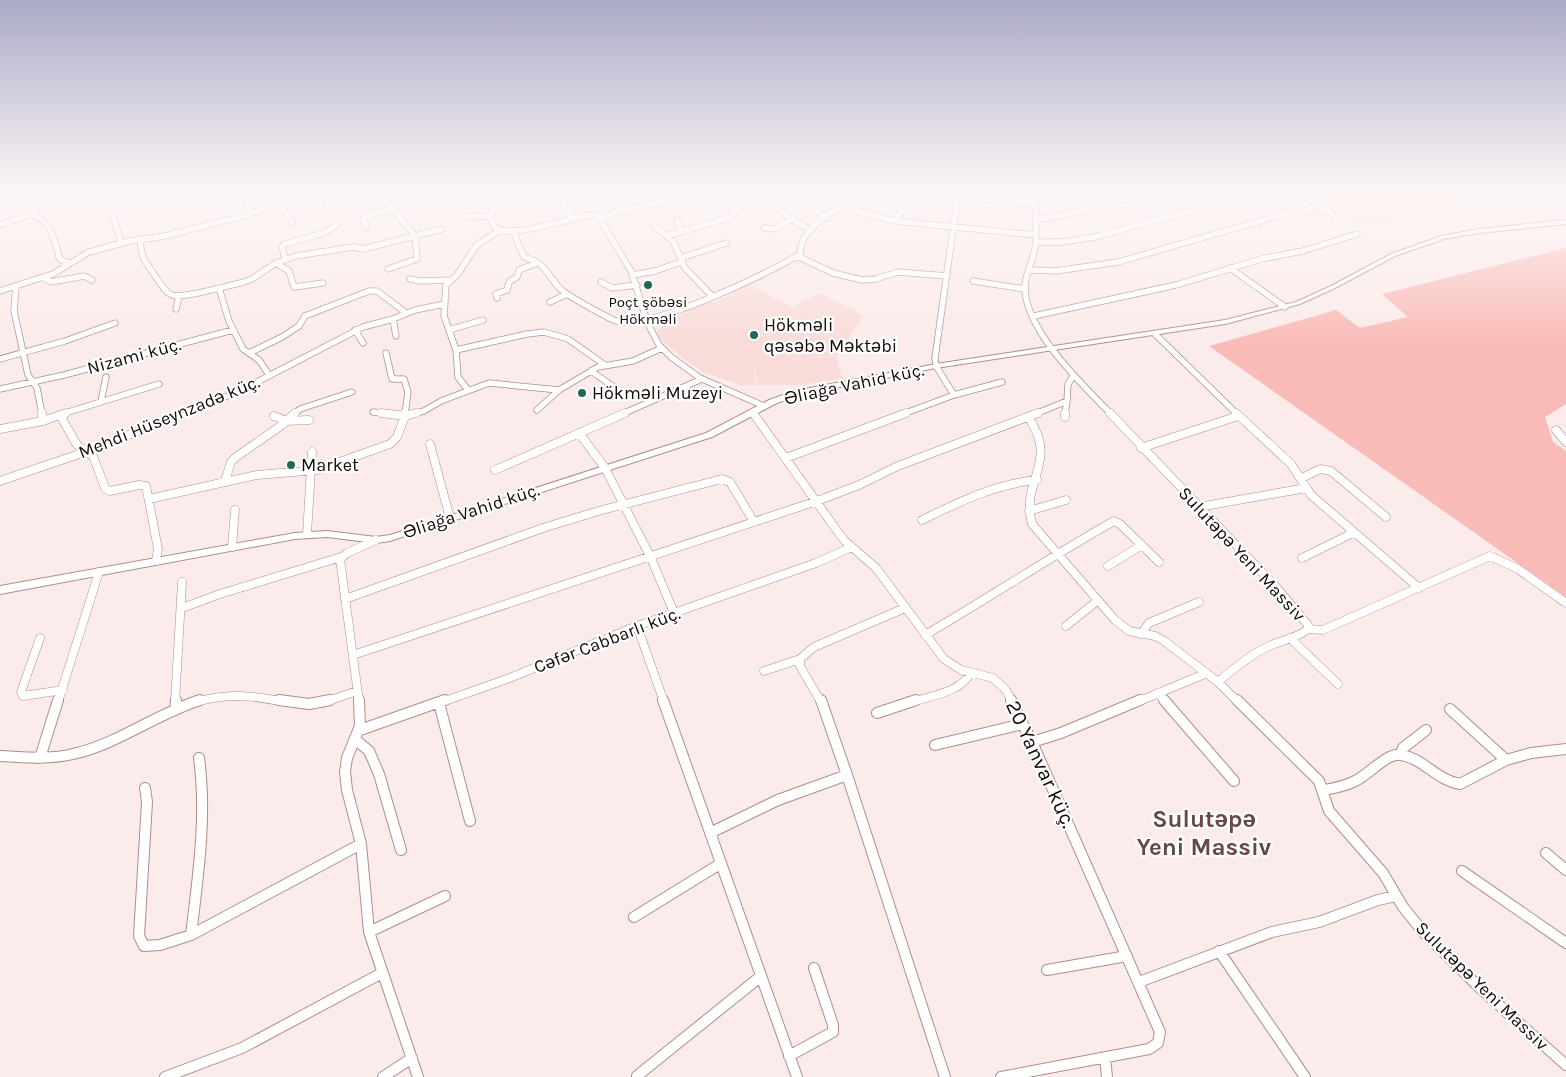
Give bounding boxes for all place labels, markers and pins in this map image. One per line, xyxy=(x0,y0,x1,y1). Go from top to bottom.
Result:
marker: Poçt şöbəsi Hökməli xyxy=(642,279,654,291)
place label: Poçt şöbəsi Hökməli xyxy=(608,293,688,328)
place label: Hökməli qəsəbə Məktəbi xyxy=(764,314,897,357)
marker: Hökməli qəsəbə Məktəbi xyxy=(748,329,760,341)
place label: Hökməli Muzeyi xyxy=(592,382,723,404)
marker: Hökməli Muzeyi xyxy=(576,387,588,399)
place label: Market xyxy=(301,454,359,476)
marker: Market xyxy=(285,459,297,471)

